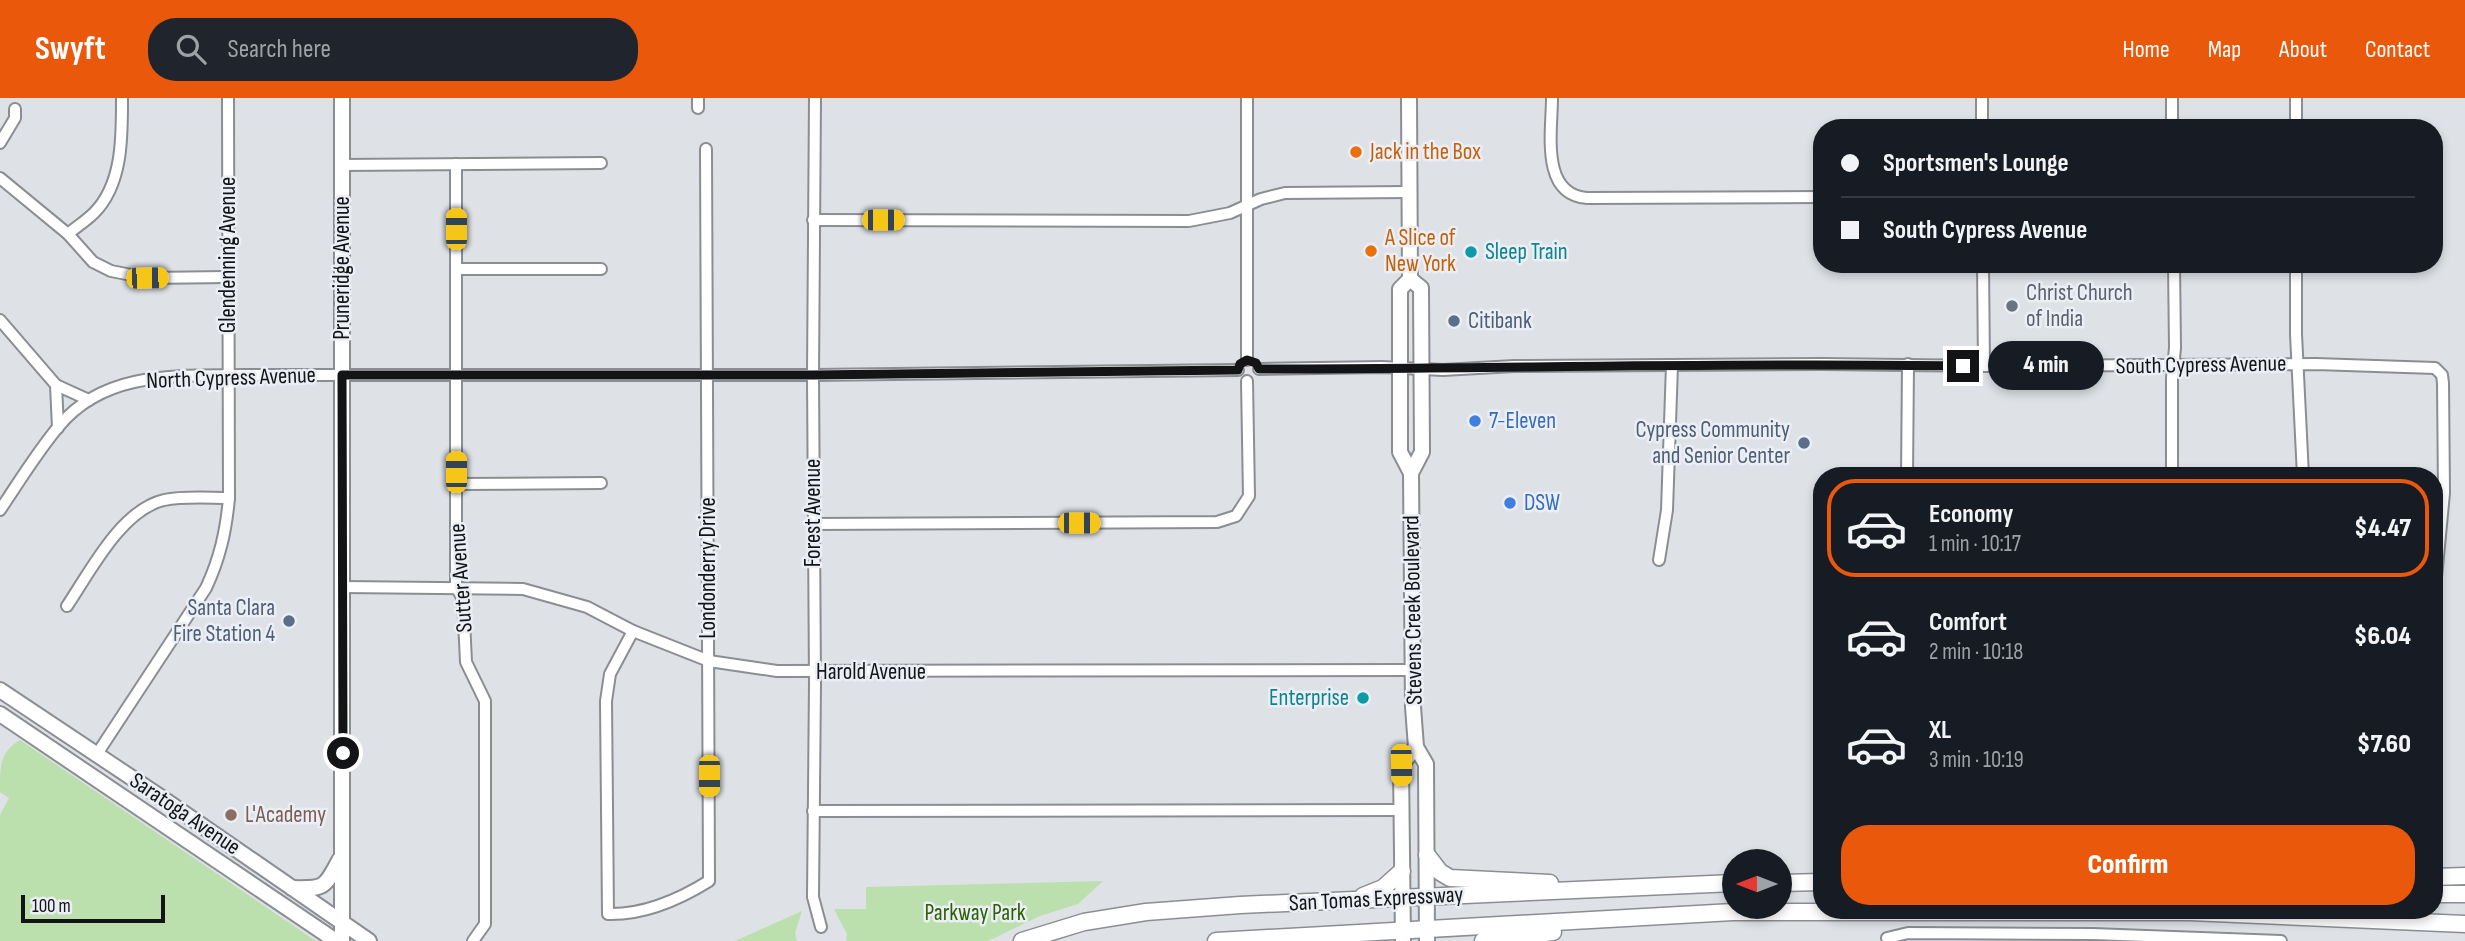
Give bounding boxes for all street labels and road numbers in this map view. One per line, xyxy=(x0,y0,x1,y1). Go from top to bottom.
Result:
street label: Glendenning Avenue xyxy=(214,177,242,333)
street label: Pruneridge Avenue xyxy=(328,196,356,340)
street label: South Cypress Avenue xyxy=(2115,350,2287,380)
street label: North Cypress Avenue xyxy=(146,361,316,395)
street label: Forest Avenue xyxy=(799,459,827,567)
street label: Londonderry Drive xyxy=(694,497,722,639)
street label: Stevens Creek Boulevard xyxy=(1397,515,1429,705)
street label: Sutter Avenue xyxy=(443,523,479,633)
street label: Harold Avenue xyxy=(816,658,926,686)
street label: Saratoga Avenue xyxy=(124,767,246,861)
street label: San Tomas Expressway xyxy=(1288,880,1464,918)

